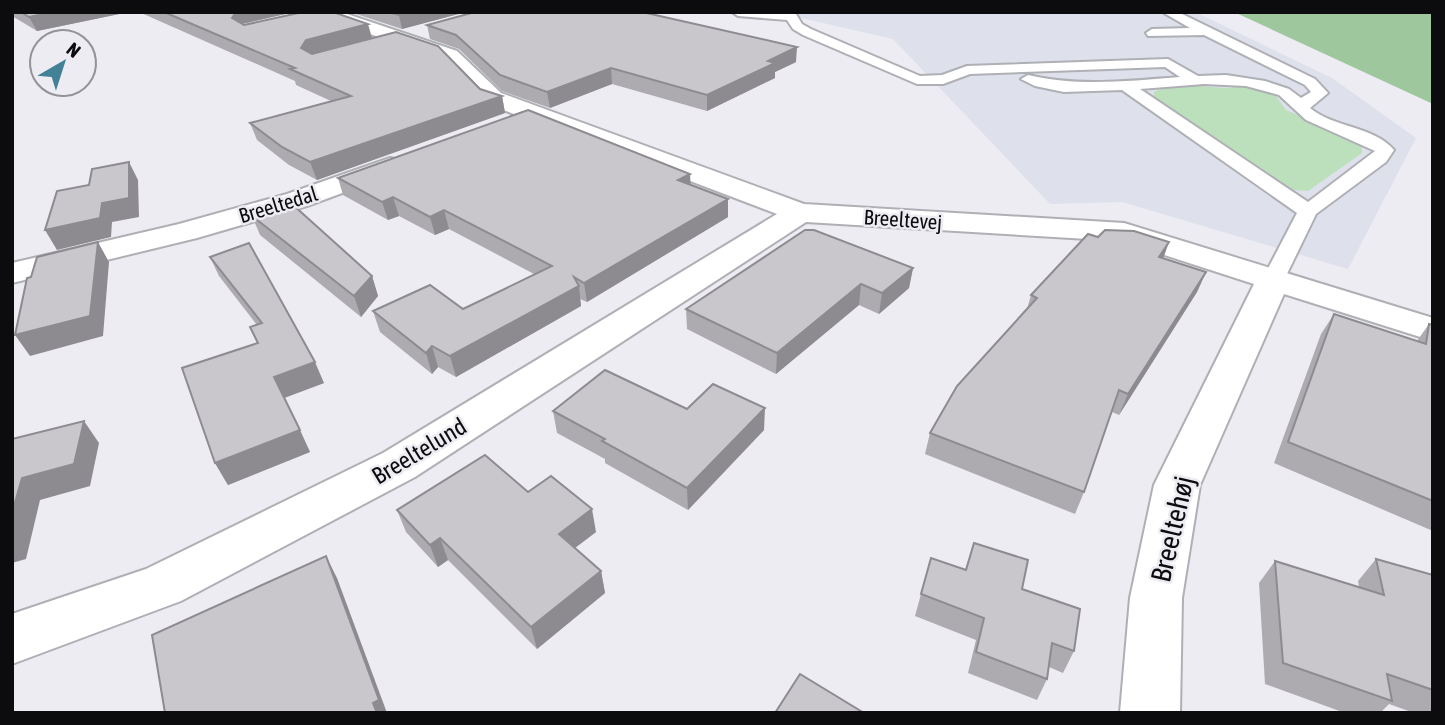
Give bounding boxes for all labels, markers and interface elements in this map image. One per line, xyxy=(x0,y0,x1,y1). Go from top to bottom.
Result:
north arrow xyxy=(28,28,98,98)
text: N xyxy=(62,38,85,62)
street label: Breeltedal xyxy=(236,181,321,227)
street label: Breeltevej xyxy=(863,204,943,234)
street label: Breeltelund xyxy=(367,412,471,490)
street label: Breeltehøj xyxy=(1144,473,1200,585)

